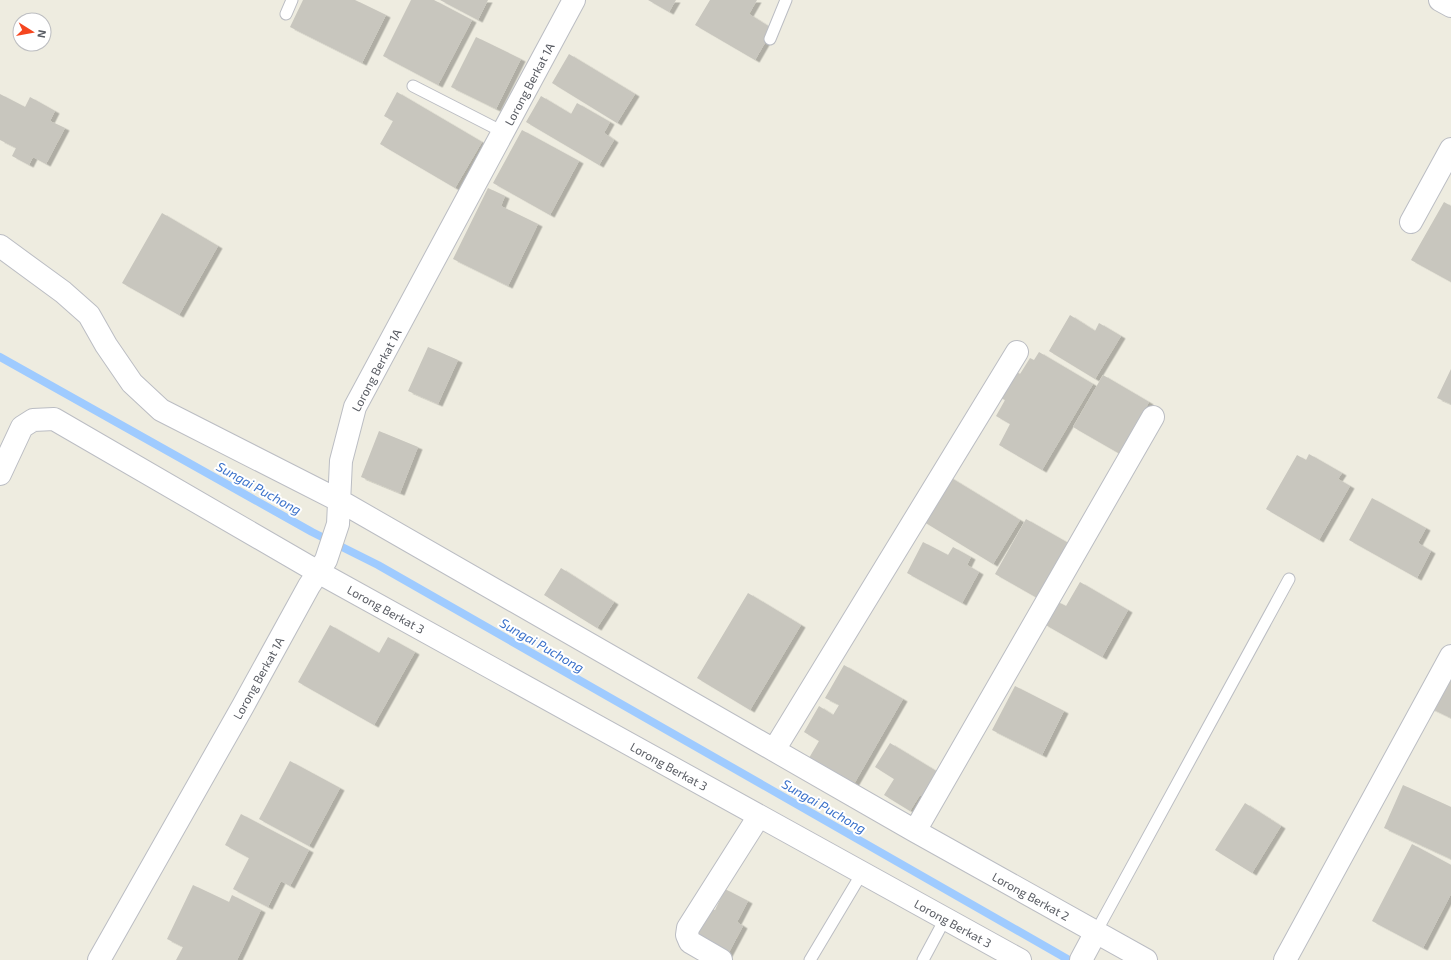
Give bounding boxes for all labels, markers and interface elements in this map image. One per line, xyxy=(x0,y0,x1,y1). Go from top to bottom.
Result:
north arrow xyxy=(12,12,52,52)
text: N xyxy=(35,29,49,39)
street label: Lorong Berkat 1A xyxy=(501,40,557,128)
street label: Lorong Berkat 1A xyxy=(348,326,404,414)
water label: Sungai Puchong xyxy=(214,458,304,518)
street label: Lorong Berkat 3 xyxy=(345,582,427,636)
water label: Sungai Puchong xyxy=(497,614,587,676)
street label: Lorong Berkat 1A xyxy=(230,634,287,721)
street label: Lorong Berkat 3 xyxy=(628,739,710,793)
water label: Sungai Puchong xyxy=(779,775,869,837)
street label: Lorong Berkat 2 xyxy=(990,869,1072,923)
street label: Lorong Berkat 3 xyxy=(912,896,994,950)

